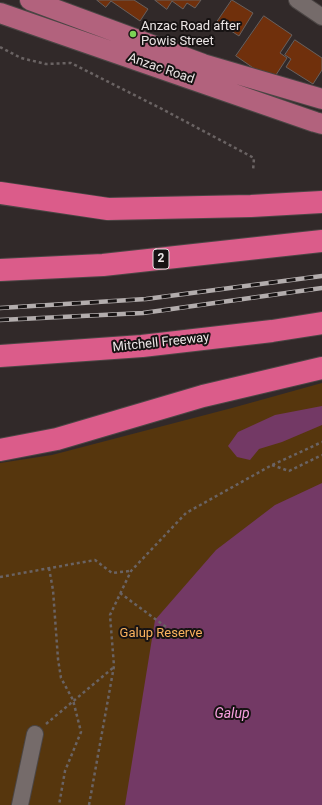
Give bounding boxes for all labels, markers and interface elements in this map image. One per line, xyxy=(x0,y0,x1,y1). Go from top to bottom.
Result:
place label: Anzac Road after Powis Street xyxy=(141,19,240,50)
marker: Anzac Road after Powis Street xyxy=(128,29,138,39)
street label: Anzac Road xyxy=(126,50,196,88)
road number: 2 xyxy=(153,249,169,269)
street label: Mitchell Freeway xyxy=(112,330,210,356)
park label: Galup Reserve xyxy=(120,626,202,642)
water label: Galup xyxy=(214,706,250,722)

